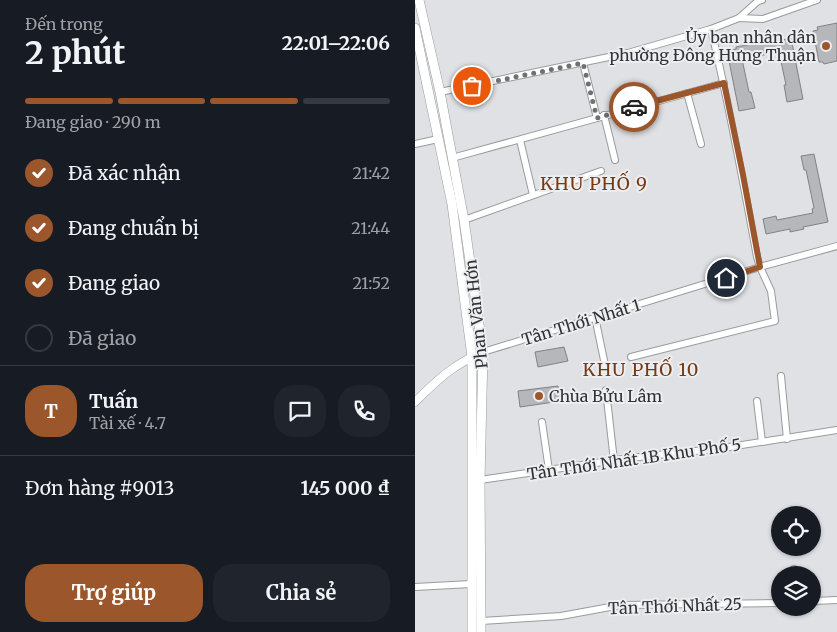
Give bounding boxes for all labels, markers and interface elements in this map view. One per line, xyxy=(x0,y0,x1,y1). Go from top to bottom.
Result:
text: Đến trong xyxy=(25,14,103,34)
place label: Ủy ban nhân dân phường Đông Hưng Thuận xyxy=(609,27,816,65)
text: 22:01–22:06 xyxy=(282,31,390,55)
text: 2 phút xyxy=(25,33,125,73)
marker: Ủy ban nhân dân phường Đông Hưng Thuận xyxy=(820,40,832,52)
pin xyxy=(451,65,493,107)
icon: bag xyxy=(458,72,486,100)
courier xyxy=(609,82,659,132)
icon: car xyxy=(620,93,648,121)
text: Đang giao · 290 m xyxy=(25,112,161,132)
icon: check xyxy=(25,159,53,187)
text: Đã xác nhận xyxy=(68,161,181,185)
text: 21:42 xyxy=(352,163,390,183)
district label: KHU PHỐ 9 xyxy=(540,170,648,195)
icon: check xyxy=(25,214,53,242)
text: Đang chuẩn bị xyxy=(68,216,199,240)
text: 21:44 xyxy=(351,218,390,238)
pin xyxy=(705,257,747,299)
street label: Phan Văn Hớn xyxy=(460,258,492,370)
icon: home xyxy=(712,264,740,292)
icon: check xyxy=(25,269,53,297)
text: Đang giao xyxy=(68,271,160,295)
text: 21:52 xyxy=(352,273,390,293)
street label: Tân Thới Nhất 1 xyxy=(519,294,643,350)
text: Đã giao xyxy=(68,326,136,350)
district label: KHU PHỐ 10 xyxy=(583,356,699,381)
button: chat xyxy=(274,385,326,437)
button: phone xyxy=(338,385,390,437)
place label: Chùa Bửu Lâm xyxy=(549,386,662,406)
text: Tuấn xyxy=(89,389,138,413)
marker: Chùa Bửu Lâm xyxy=(533,390,545,402)
text: T xyxy=(44,399,58,423)
text: Tài xế · 4.7 xyxy=(89,413,166,433)
street label: Tân Thới Nhất 1B Khu Phố 5 xyxy=(526,434,742,484)
text: Đơn hàng #9013 xyxy=(25,476,174,500)
text: 145 000 ₫ xyxy=(301,476,390,500)
map controls xyxy=(771,506,821,616)
button: locate xyxy=(771,506,821,556)
button: Trợ giúp xyxy=(25,564,203,622)
button: Chia sẻ xyxy=(213,564,390,622)
button: layers xyxy=(771,566,821,616)
street label: Tân Thới Nhất 25 xyxy=(608,594,742,618)

